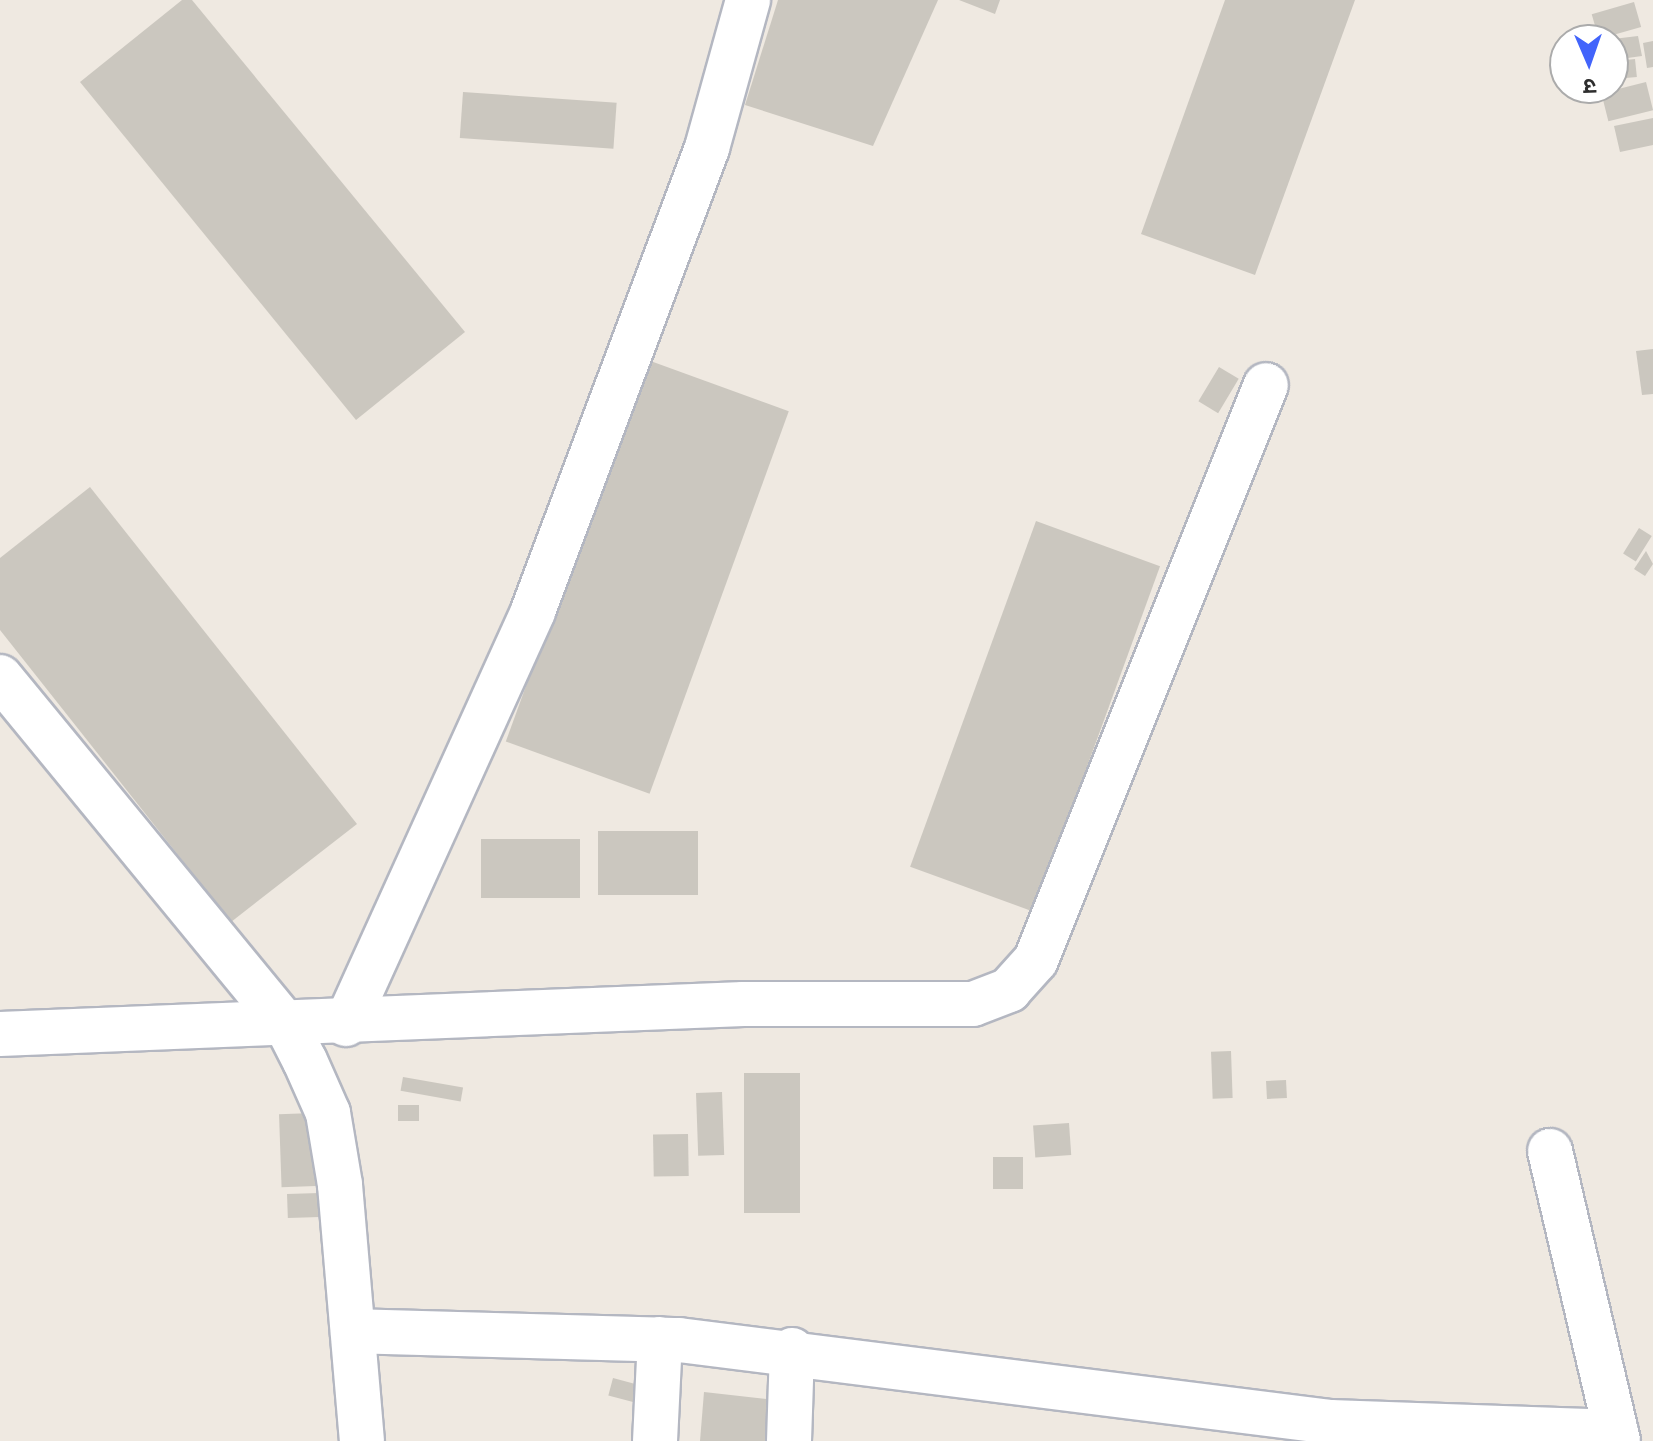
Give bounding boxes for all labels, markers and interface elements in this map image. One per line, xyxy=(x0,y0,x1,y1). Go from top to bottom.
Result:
north arrow xyxy=(1549,24,1629,104)
text: उ xyxy=(1583,74,1597,99)

